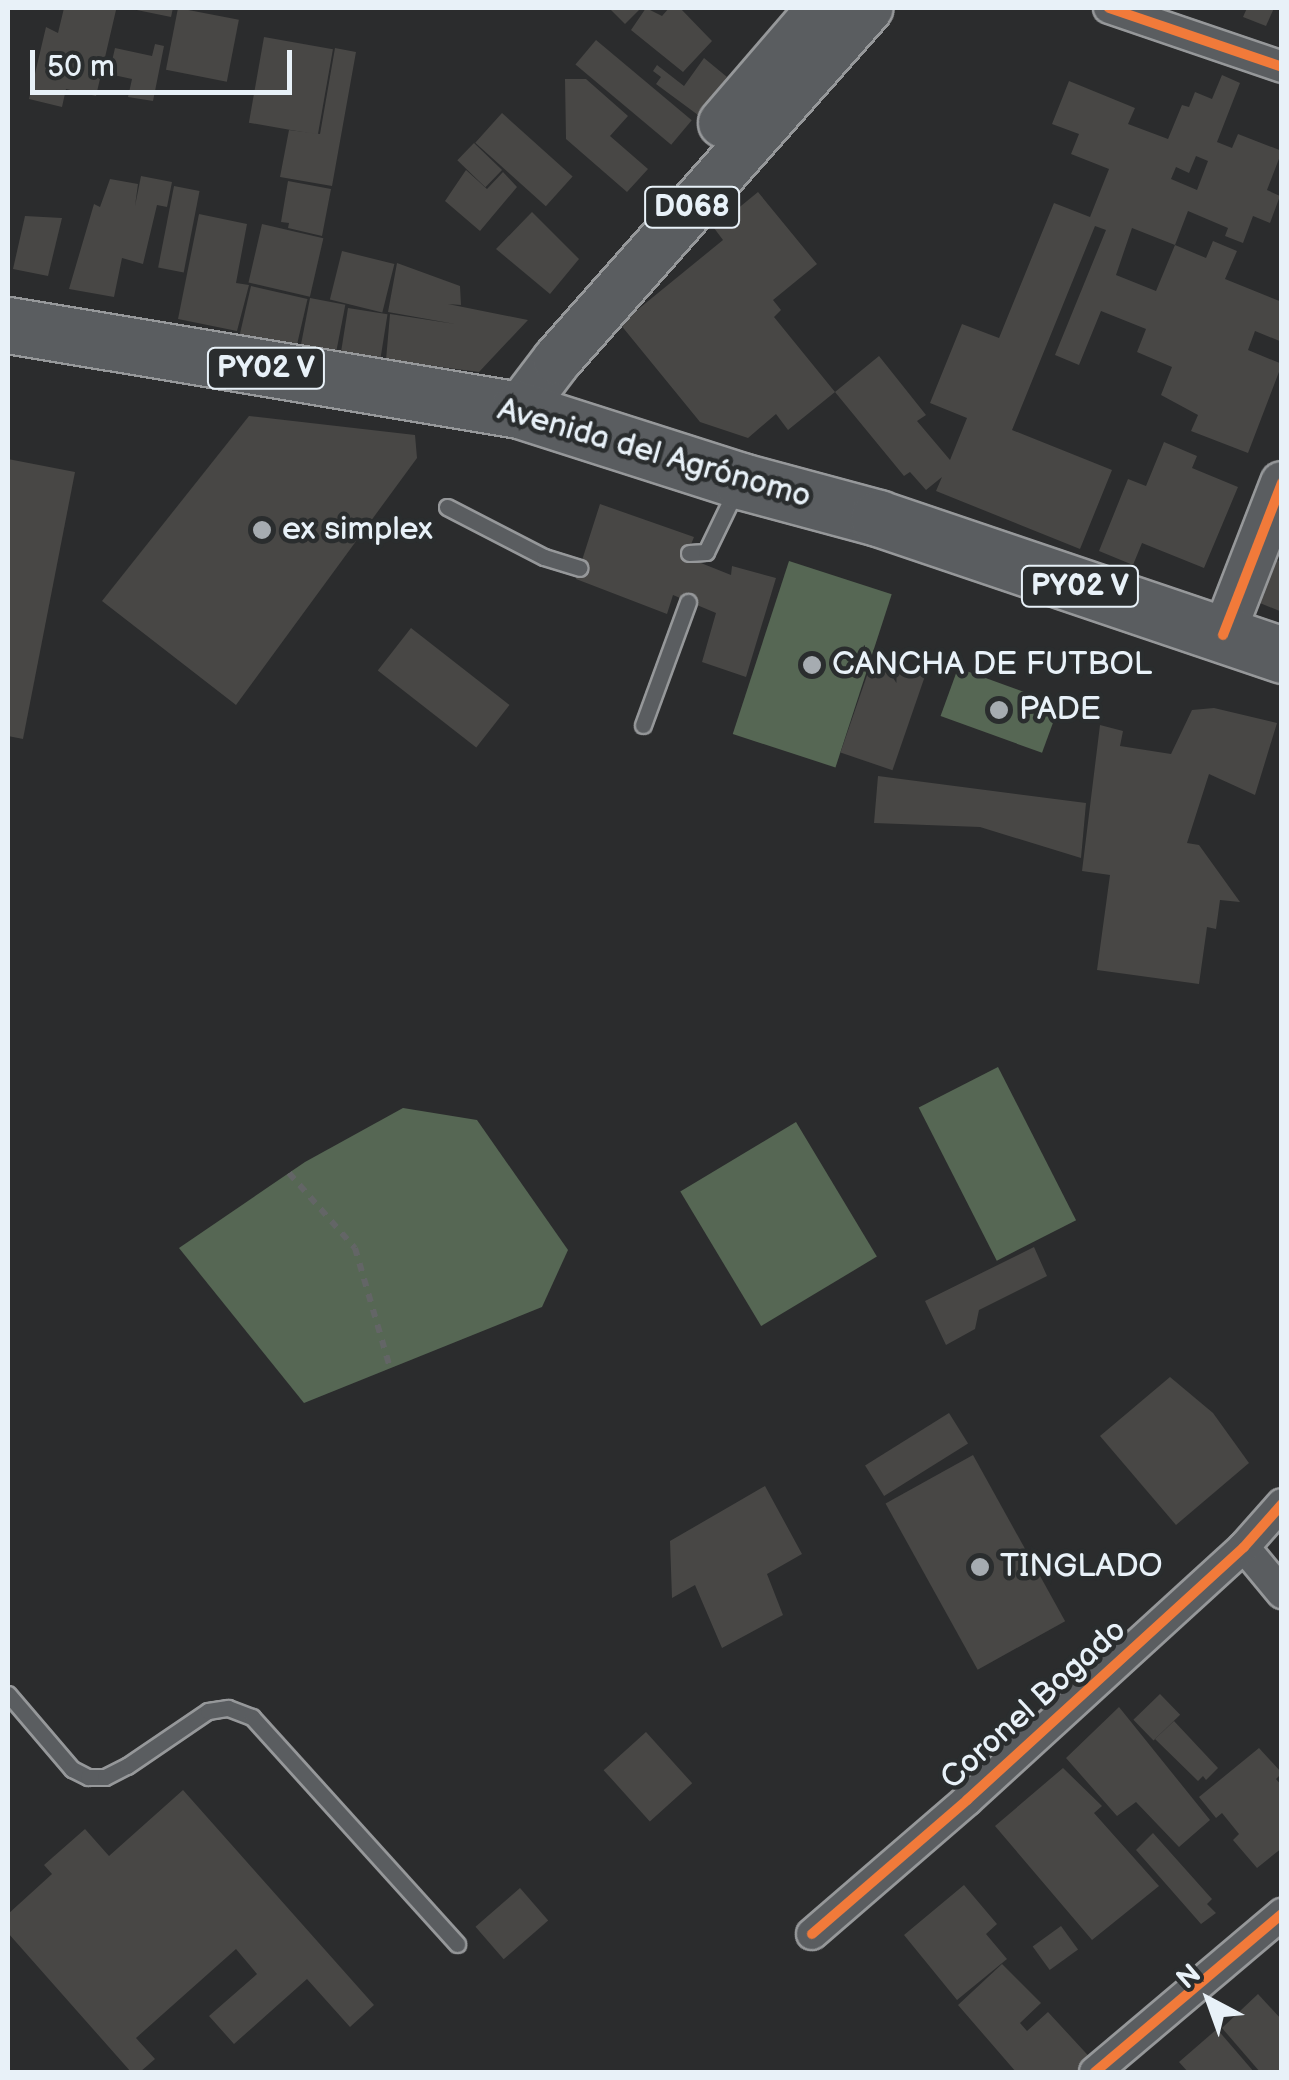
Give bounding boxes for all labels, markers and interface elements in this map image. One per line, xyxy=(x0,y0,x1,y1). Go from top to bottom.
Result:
scale bar xyxy=(35,30,298,92)
text: 50 m xyxy=(47,49,115,85)
road number: D068 xyxy=(642,182,742,232)
road number: PY02 V xyxy=(206,343,326,393)
street label: Avenida del Agrónomo xyxy=(493,391,815,517)
place label: ex simplex xyxy=(282,511,433,549)
marker: ex simplex xyxy=(251,519,273,541)
road number: PY02 V xyxy=(1020,561,1140,611)
place label: CANCHA DE FUTBOL xyxy=(832,646,1152,684)
marker: CANCHA DE FUTBOL xyxy=(801,654,823,676)
place label: PADE xyxy=(1019,691,1101,729)
marker: PADE xyxy=(988,699,1010,721)
place label: TINGLADO xyxy=(1000,1548,1163,1586)
marker: TINGLADO xyxy=(969,1556,991,1578)
street label: Coronel Bogado xyxy=(933,1612,1135,1798)
north arrow xyxy=(1159,1950,1259,2050)
text: N xyxy=(1170,1958,1208,1996)

